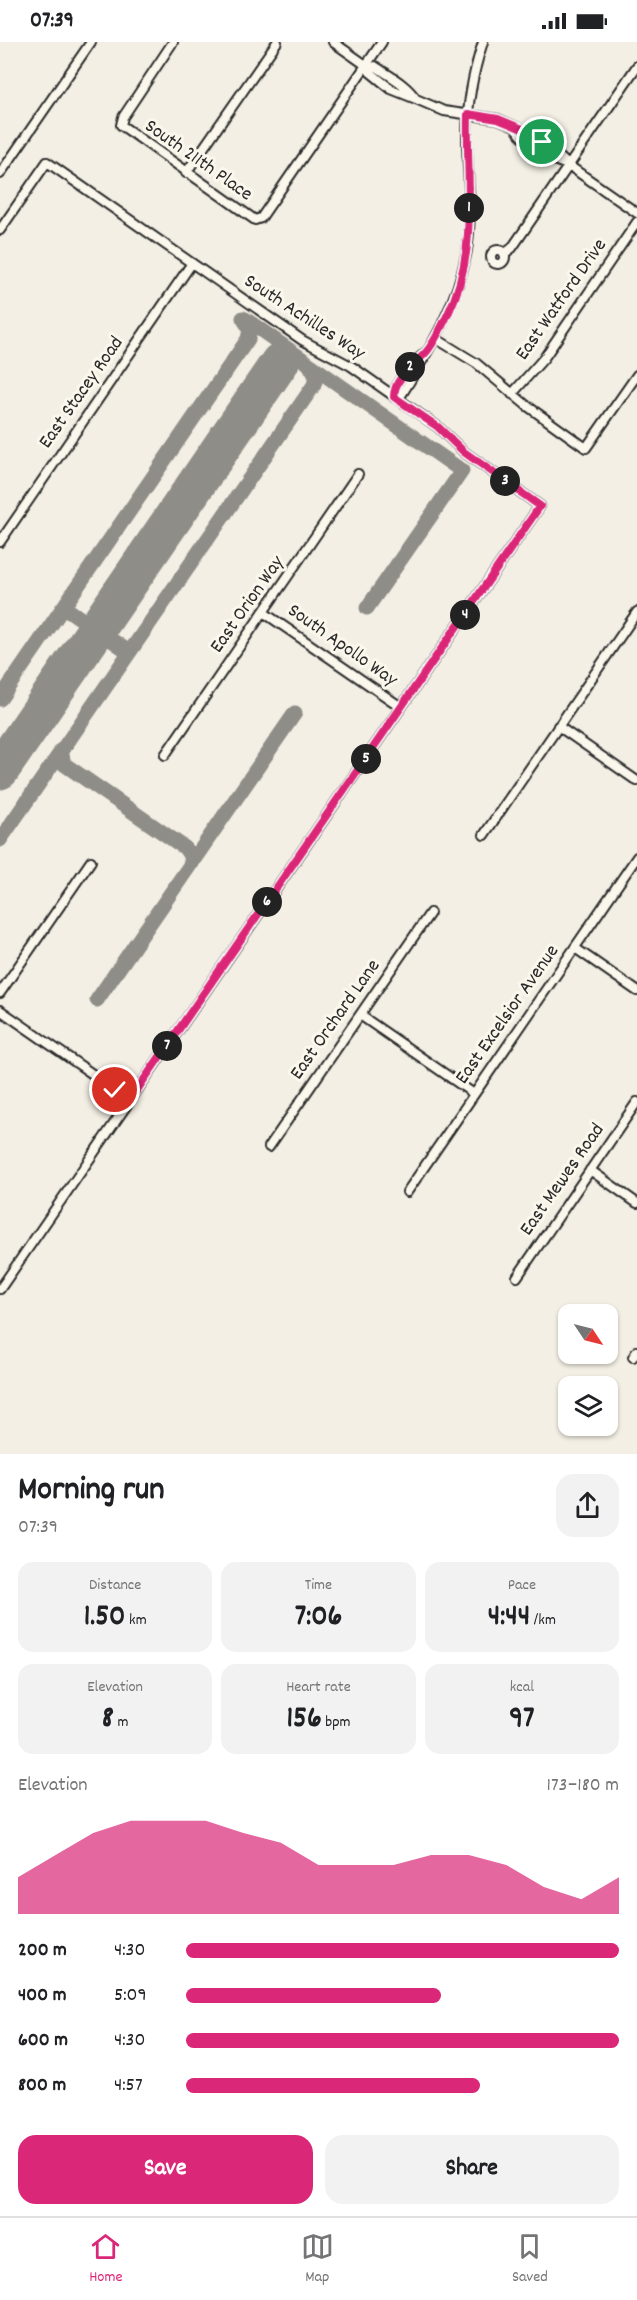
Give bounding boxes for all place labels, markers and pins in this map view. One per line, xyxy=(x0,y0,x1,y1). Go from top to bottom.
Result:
pin xyxy=(516,116,567,167)
pin: 1 xyxy=(454,193,484,223)
pin: 2 xyxy=(395,352,425,382)
pin: 3 xyxy=(490,466,520,496)
pin: 4 xyxy=(450,600,480,630)
pin: 5 xyxy=(351,744,381,774)
pin: 6 xyxy=(252,887,282,917)
pin: 7 xyxy=(152,1031,182,1061)
pin xyxy=(89,1064,140,1115)

